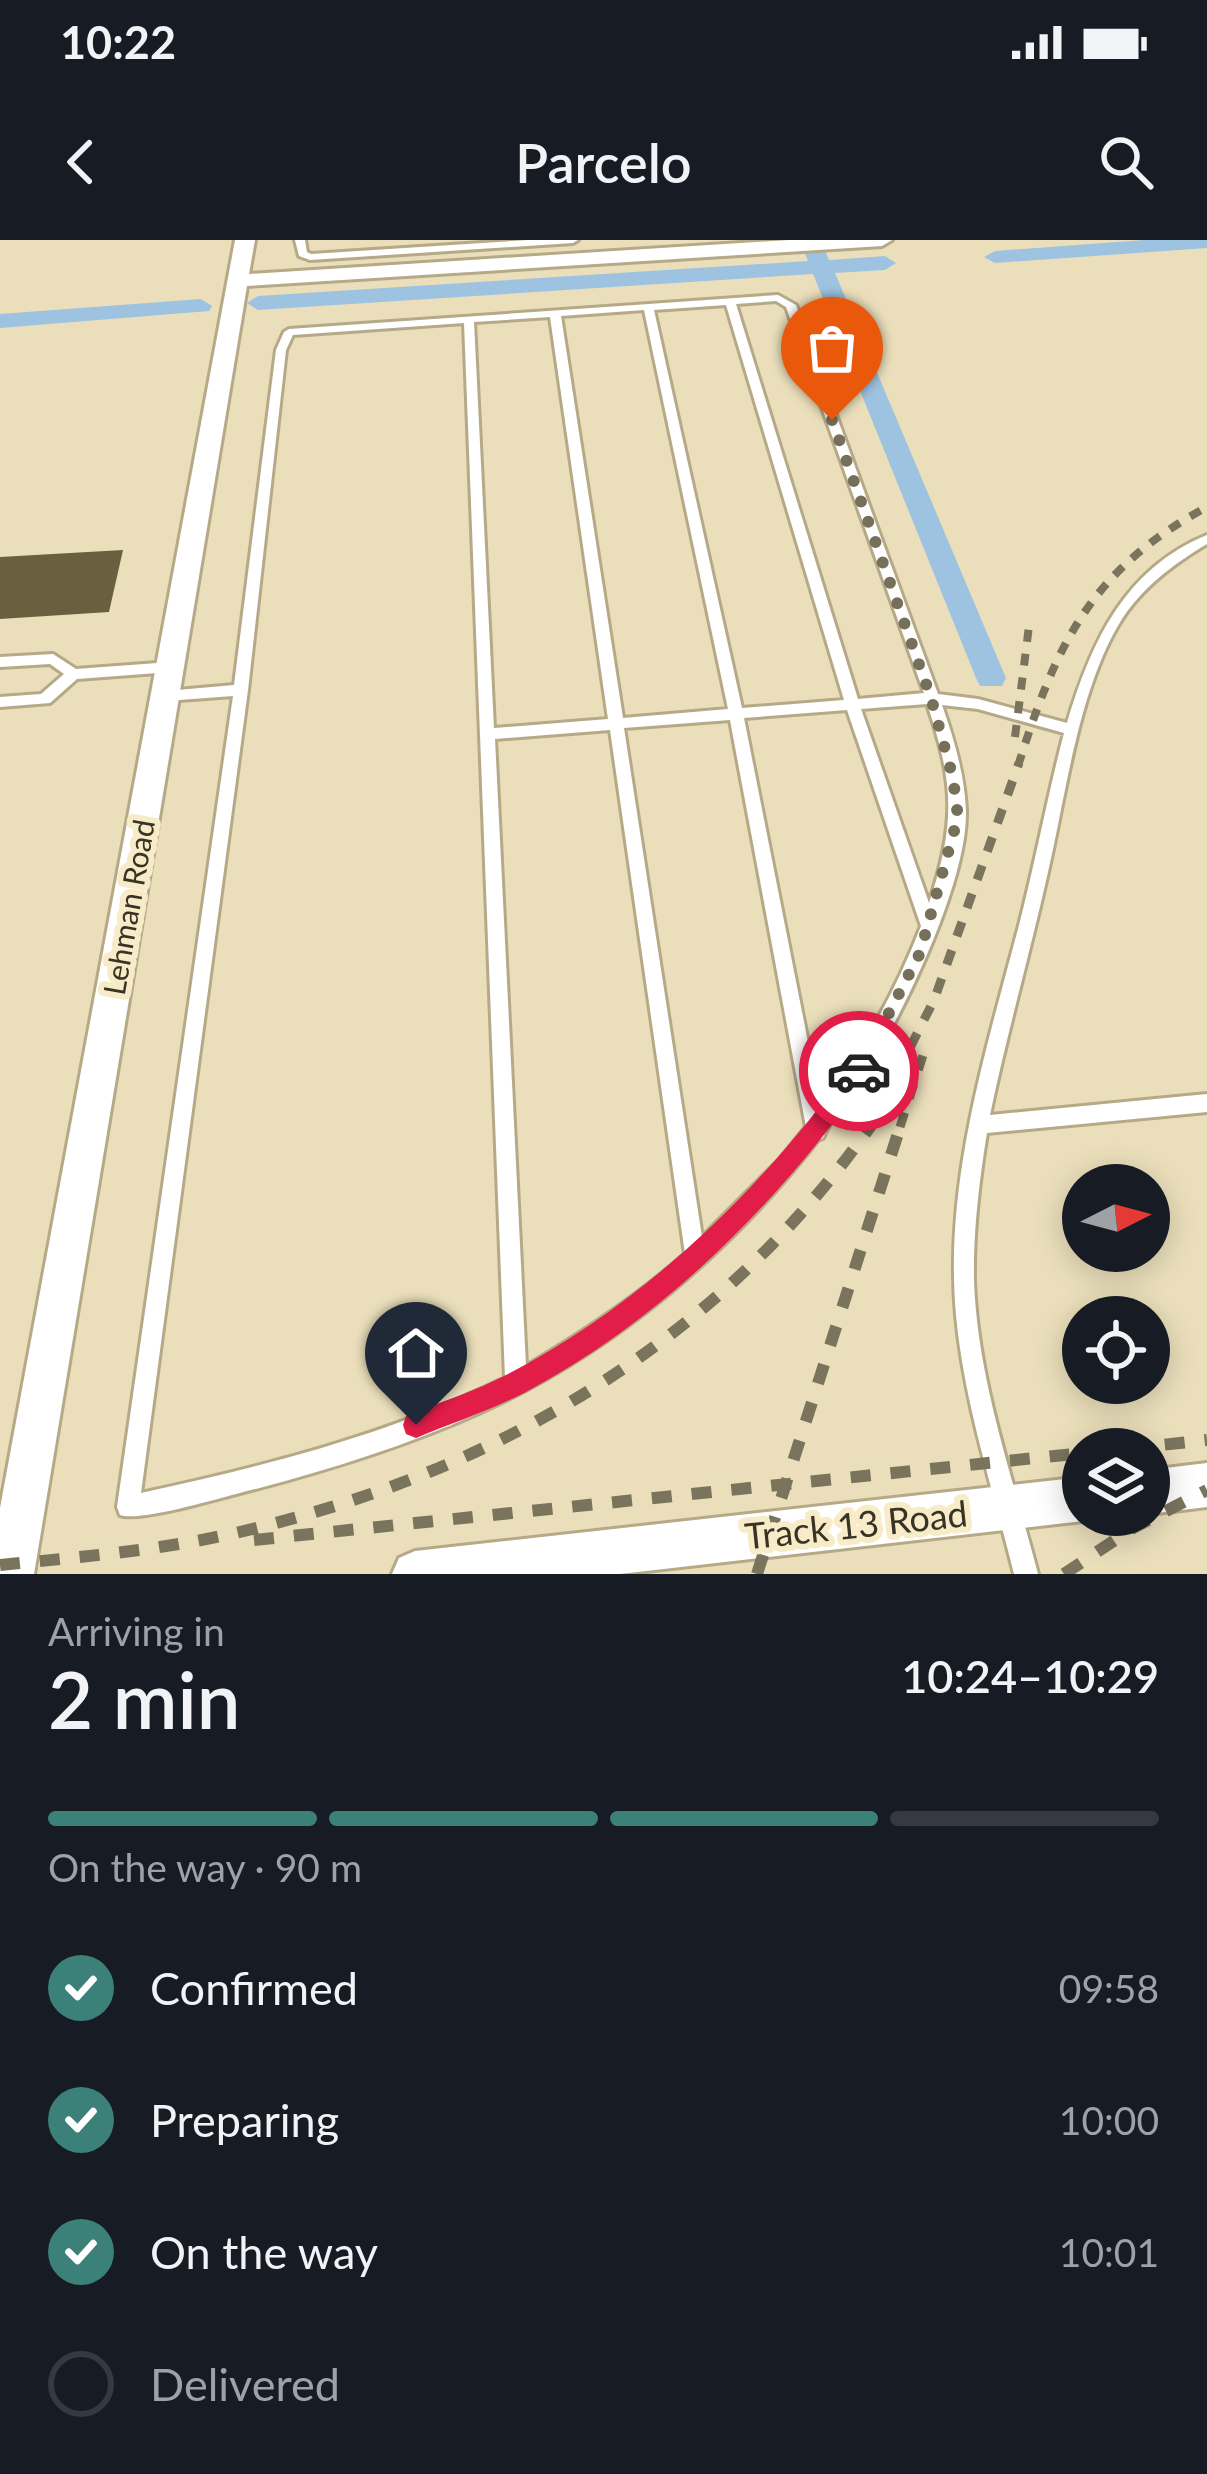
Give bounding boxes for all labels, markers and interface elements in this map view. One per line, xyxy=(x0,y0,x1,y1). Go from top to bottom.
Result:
text: 10:22 xyxy=(60,15,176,69)
icon: back xyxy=(48,129,114,195)
icon: search xyxy=(1093,129,1159,195)
text: Parcelo xyxy=(515,130,692,195)
pin xyxy=(781,297,883,420)
icon: bag xyxy=(799,315,865,381)
street label: Lehman Road xyxy=(95,817,161,997)
courier xyxy=(799,1011,919,1131)
icon: car xyxy=(826,1038,892,1104)
north arrow xyxy=(1062,1164,1170,1272)
map controls xyxy=(1062,1164,1170,1536)
button: locate xyxy=(1062,1296,1170,1404)
pin xyxy=(365,1302,467,1425)
icon: home xyxy=(383,1320,449,1386)
button: layers xyxy=(1062,1428,1170,1536)
street label: Track 13 Road xyxy=(743,1490,969,1558)
text: Arriving in xyxy=(48,1608,225,1654)
text: 10:24–10:29 xyxy=(901,1649,1159,1703)
text: 2 min xyxy=(48,1652,241,1746)
text: On the way · 90 m xyxy=(48,1844,362,1890)
icon: check xyxy=(48,1955,114,2021)
text: Confirmed xyxy=(150,1961,358,2015)
text: 09:58 xyxy=(1059,1965,1159,2011)
icon: check xyxy=(48,2087,114,2153)
text: Preparing xyxy=(150,2093,339,2147)
text: 10:00 xyxy=(1059,2097,1159,2143)
icon: check xyxy=(48,2219,114,2285)
text: On the way xyxy=(150,2225,378,2279)
text: 10:01 xyxy=(1059,2229,1159,2275)
text: Delivered xyxy=(150,2357,340,2411)

